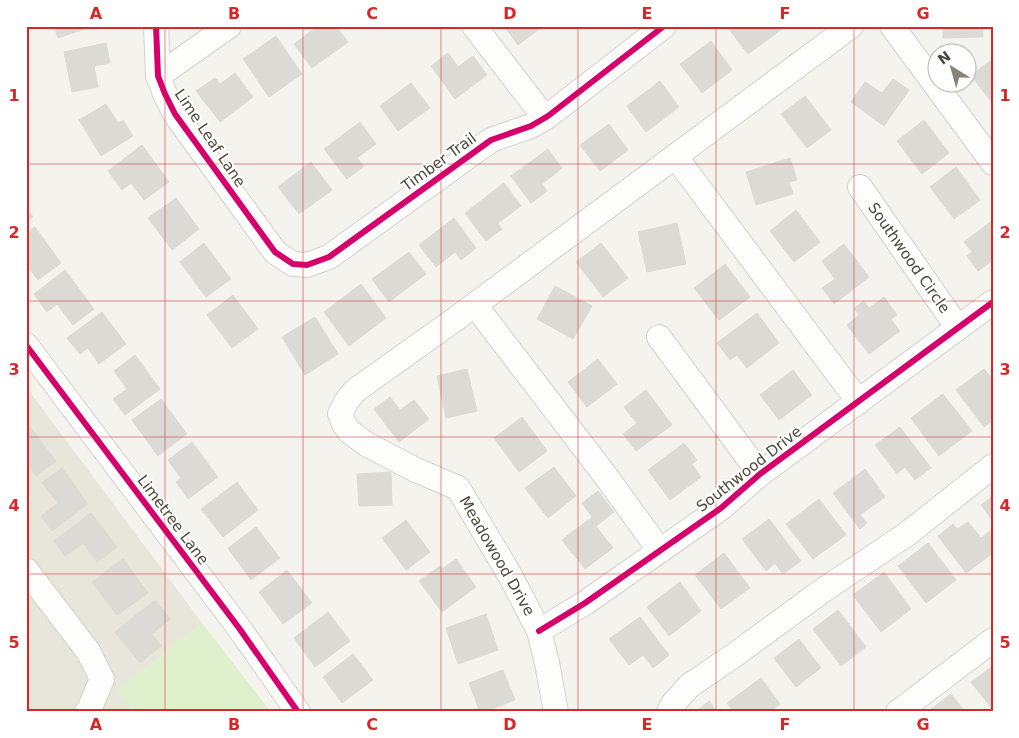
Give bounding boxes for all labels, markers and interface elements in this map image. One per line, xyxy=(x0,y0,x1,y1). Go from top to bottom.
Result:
text: A xyxy=(90,4,103,23)
text: B xyxy=(228,4,240,23)
text: C xyxy=(366,4,378,23)
text: D xyxy=(503,4,517,23)
text: E xyxy=(642,4,652,23)
text: F xyxy=(780,4,790,23)
text: G xyxy=(916,4,930,23)
north arrow xyxy=(926,42,976,92)
text: N xyxy=(935,48,954,68)
text: 1 xyxy=(8,86,20,105)
street label: Lime Leaf Lane xyxy=(171,86,249,190)
text: 1 xyxy=(999,86,1011,105)
street label: Timber Trail xyxy=(397,129,480,196)
street label: Southwood Circle xyxy=(864,199,954,317)
text: 2 xyxy=(8,223,20,242)
text: 2 xyxy=(999,223,1011,242)
text: 3 xyxy=(8,360,20,379)
text: 3 xyxy=(999,360,1011,379)
street label: Southwood Drive xyxy=(693,422,805,516)
street label: Limetree Lane xyxy=(133,472,213,568)
street label: Meadowood Drive xyxy=(455,493,539,619)
text: 4 xyxy=(8,496,20,515)
text: 4 xyxy=(999,496,1011,515)
text: 5 xyxy=(8,633,20,652)
text: 5 xyxy=(999,633,1011,652)
text: A xyxy=(90,715,103,734)
text: B xyxy=(228,715,240,734)
text: C xyxy=(366,715,378,734)
text: D xyxy=(503,715,517,734)
text: E xyxy=(642,715,652,734)
text: F xyxy=(780,715,790,734)
text: G xyxy=(916,715,930,734)

